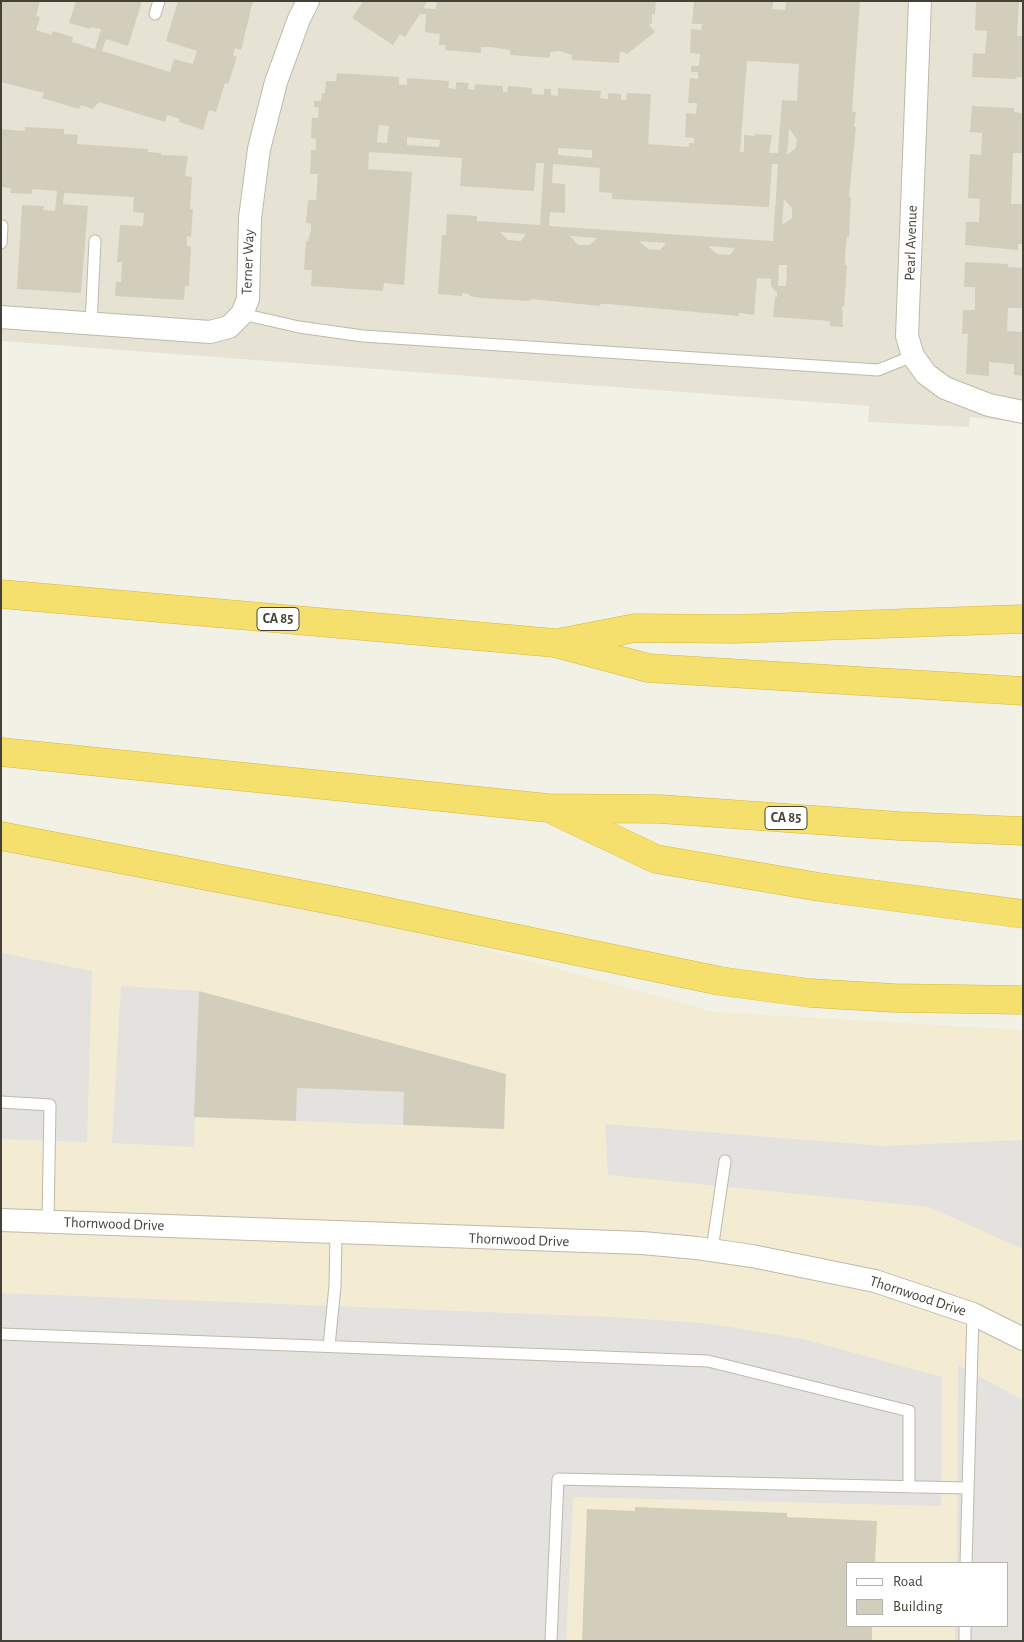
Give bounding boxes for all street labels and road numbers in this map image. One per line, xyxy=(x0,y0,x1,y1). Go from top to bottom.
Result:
street label: Pearl Avenue xyxy=(901,205,921,281)
street label: Terner Way xyxy=(238,229,258,295)
road number: CA 85 xyxy=(257,608,299,630)
road number: CA 85 xyxy=(765,806,807,830)
street label: Thornwood Drive xyxy=(63,1213,165,1235)
street label: Thornwood Drive xyxy=(468,1229,570,1251)
street label: Thornwood Drive xyxy=(867,1272,969,1320)

